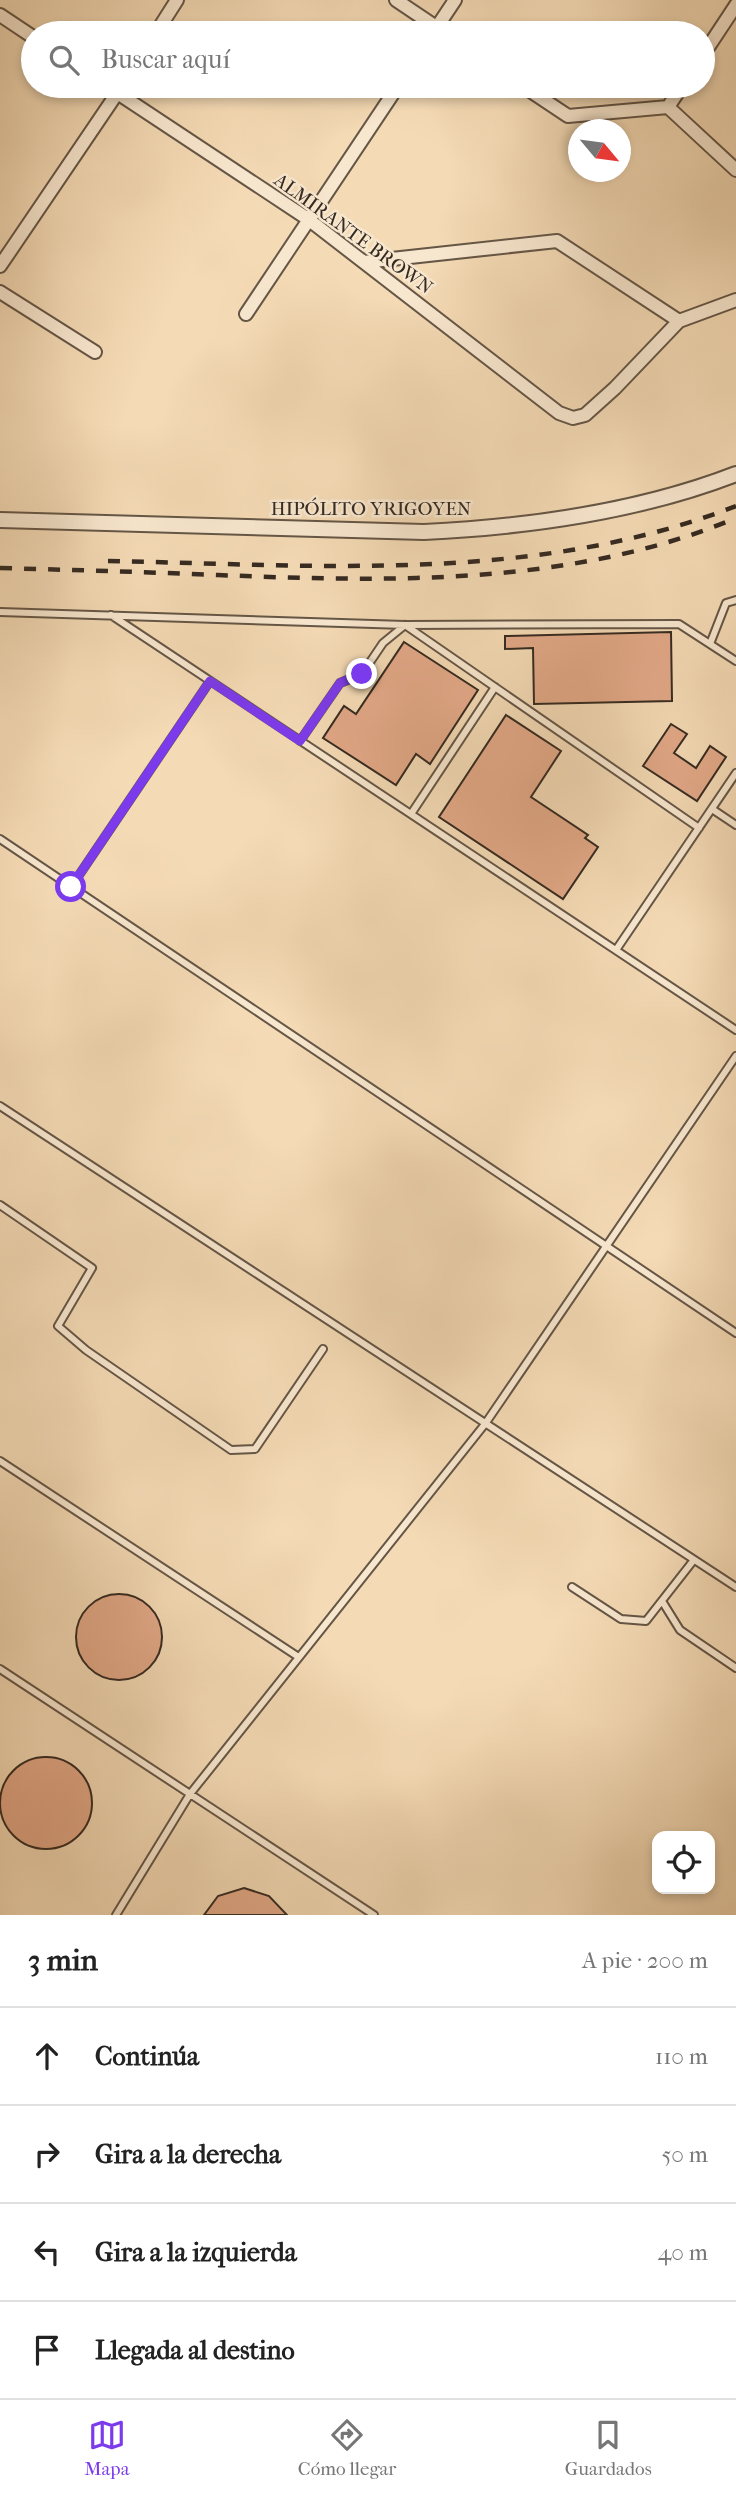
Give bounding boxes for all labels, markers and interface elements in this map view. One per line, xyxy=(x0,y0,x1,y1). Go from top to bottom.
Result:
search box xyxy=(21,21,715,98)
icon: search xyxy=(45,41,83,79)
text: Buscar aquí xyxy=(101,44,230,75)
north arrow xyxy=(568,119,631,182)
street label: ALMIRANTE BROWN xyxy=(269,168,437,299)
street label: HIPÓLITO YRIGOYEN xyxy=(271,497,472,520)
route end xyxy=(346,658,377,689)
route start xyxy=(55,871,86,902)
map controls xyxy=(652,1831,715,1894)
button: locate xyxy=(652,1831,715,1894)
text: 3 min xyxy=(28,1943,98,1978)
text: A pie · 200 m xyxy=(582,1947,708,1974)
icon: ahead xyxy=(28,2037,66,2075)
text: Continúa xyxy=(95,2041,199,2072)
text: 110 m xyxy=(655,2043,708,2070)
icon: right xyxy=(28,2135,66,2173)
text: Gira a la derecha xyxy=(95,2139,281,2170)
text: 50 m xyxy=(661,2141,708,2168)
icon: left xyxy=(28,2233,66,2271)
text: Gira a la izquierda xyxy=(95,2237,297,2268)
text: 40 m xyxy=(658,2239,708,2266)
icon: arrive xyxy=(28,2331,66,2369)
text: Llegada al destino xyxy=(95,2335,295,2366)
tab: Mapa xyxy=(84,2416,129,2480)
tab: Cómo llegar xyxy=(298,2416,396,2480)
tab: Guardados xyxy=(565,2416,652,2480)

